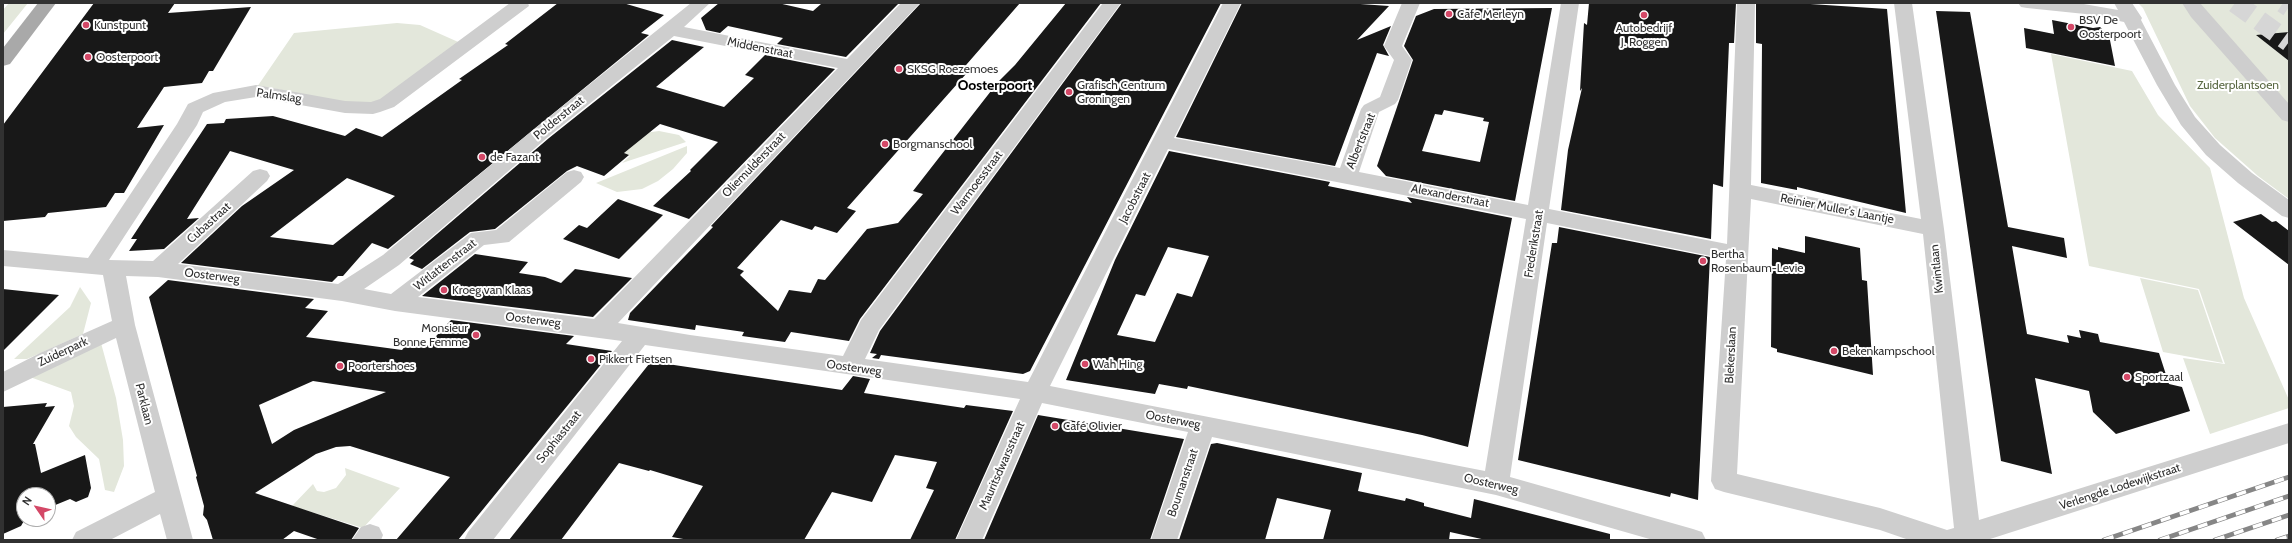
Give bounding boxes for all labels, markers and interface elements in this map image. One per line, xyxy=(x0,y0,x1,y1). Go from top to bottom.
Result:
place label: Cafe Merleyn xyxy=(1457,7,1524,21)
marker: Cafe Merleyn xyxy=(1444,9,1454,19)
marker: Autobedrijf J. Roggen xyxy=(1639,10,1649,20)
place label: BSV De Oosterpoort xyxy=(2079,13,2141,41)
place label: Kunstpunt xyxy=(94,18,146,32)
marker: Kunstpunt xyxy=(81,20,91,30)
place label: Autobedrijf J. Roggen xyxy=(1616,21,1672,49)
marker: BSV De Oosterpoort xyxy=(2066,22,2076,32)
street label: Middenstraat xyxy=(726,35,794,61)
place label: Oosterpoort xyxy=(96,50,158,64)
marker: Oosterpoort xyxy=(83,52,93,62)
place label: SKSG Roezemoes xyxy=(907,62,998,76)
marker: SKSG Roezemoes xyxy=(894,64,904,74)
district label: Oosterpoort xyxy=(958,78,1032,94)
place label: Grafisch Centrum Groningen xyxy=(1077,78,1165,106)
park label: Zuiderplantsoen xyxy=(2197,78,2279,92)
street label: Palmslag xyxy=(256,86,302,106)
marker: Grafisch Centrum Groningen xyxy=(1064,87,1074,97)
street label: Polderstraat xyxy=(531,93,587,143)
street label: Albertstraat xyxy=(1343,111,1379,171)
street label: Oliemulderstraat xyxy=(719,129,789,201)
place label: Borgmanschool xyxy=(893,137,972,151)
marker: Borgmanschool xyxy=(880,139,890,149)
street label: Warmoesstraat xyxy=(948,148,1006,218)
place label: de Fazant xyxy=(490,150,539,164)
marker: de Fazant xyxy=(477,152,487,162)
street label: Jacobstraat xyxy=(1116,170,1154,226)
street label: Alexanderstraat xyxy=(1410,181,1490,211)
street label: Reinier Muller's Laantje xyxy=(1779,191,1895,227)
street label: Cubastraat xyxy=(184,200,234,246)
street label: Frederikstraat xyxy=(1522,209,1546,279)
street label: Witlattenstraat xyxy=(411,236,479,294)
street label: Kwintlaan xyxy=(1927,244,1947,294)
place label: Bertha Rosenbaum-Levie xyxy=(1711,247,1803,275)
marker: Bertha Rosenbaum-Levie xyxy=(1698,256,1708,266)
street label: Oosterweg xyxy=(184,265,240,287)
place label: Kroeg van Klaas xyxy=(452,283,531,297)
marker: Kroeg van Klaas xyxy=(439,285,449,295)
street label: Oosterweg xyxy=(505,309,561,331)
place label: Monsieur Bonne Femme xyxy=(393,321,468,349)
street label: Blekerslaan xyxy=(1722,326,1740,384)
marker: Monsieur Bonne Femme xyxy=(471,330,481,340)
street label: Zuiderpark xyxy=(36,334,90,370)
place label: Bekenkampschool xyxy=(1842,344,1935,358)
marker: Bekenkampschool xyxy=(1829,346,1839,356)
place label: Pikkert Fietsen xyxy=(599,352,672,366)
marker: Pikkert Fietsen xyxy=(586,354,596,364)
street label: Oosterweg xyxy=(826,357,882,379)
place label: Wah Hing xyxy=(1093,357,1142,371)
place label: Poortershoes xyxy=(348,359,415,373)
marker: Wah Hing xyxy=(1080,359,1090,369)
marker: Poortershoes xyxy=(335,361,345,371)
place label: Sportzaal xyxy=(2135,370,2183,384)
marker: Sportzaal xyxy=(2122,372,2132,382)
street label: Parklaan xyxy=(132,382,156,426)
street label: Sophiastraat xyxy=(533,408,585,466)
street label: Oosterweg xyxy=(1144,408,1202,432)
place label: Café Olivier xyxy=(1063,419,1122,433)
street label: Mauritsdwarsstraat xyxy=(976,420,1028,512)
marker: Café Olivier xyxy=(1050,421,1060,431)
street label: Boumanstraat xyxy=(1165,447,1201,519)
street label: Verlengde Lodewijkstraat xyxy=(2058,461,2182,513)
street label: Oosterweg xyxy=(1462,471,1520,497)
north arrow xyxy=(16,487,56,527)
text: N xyxy=(19,494,35,508)

